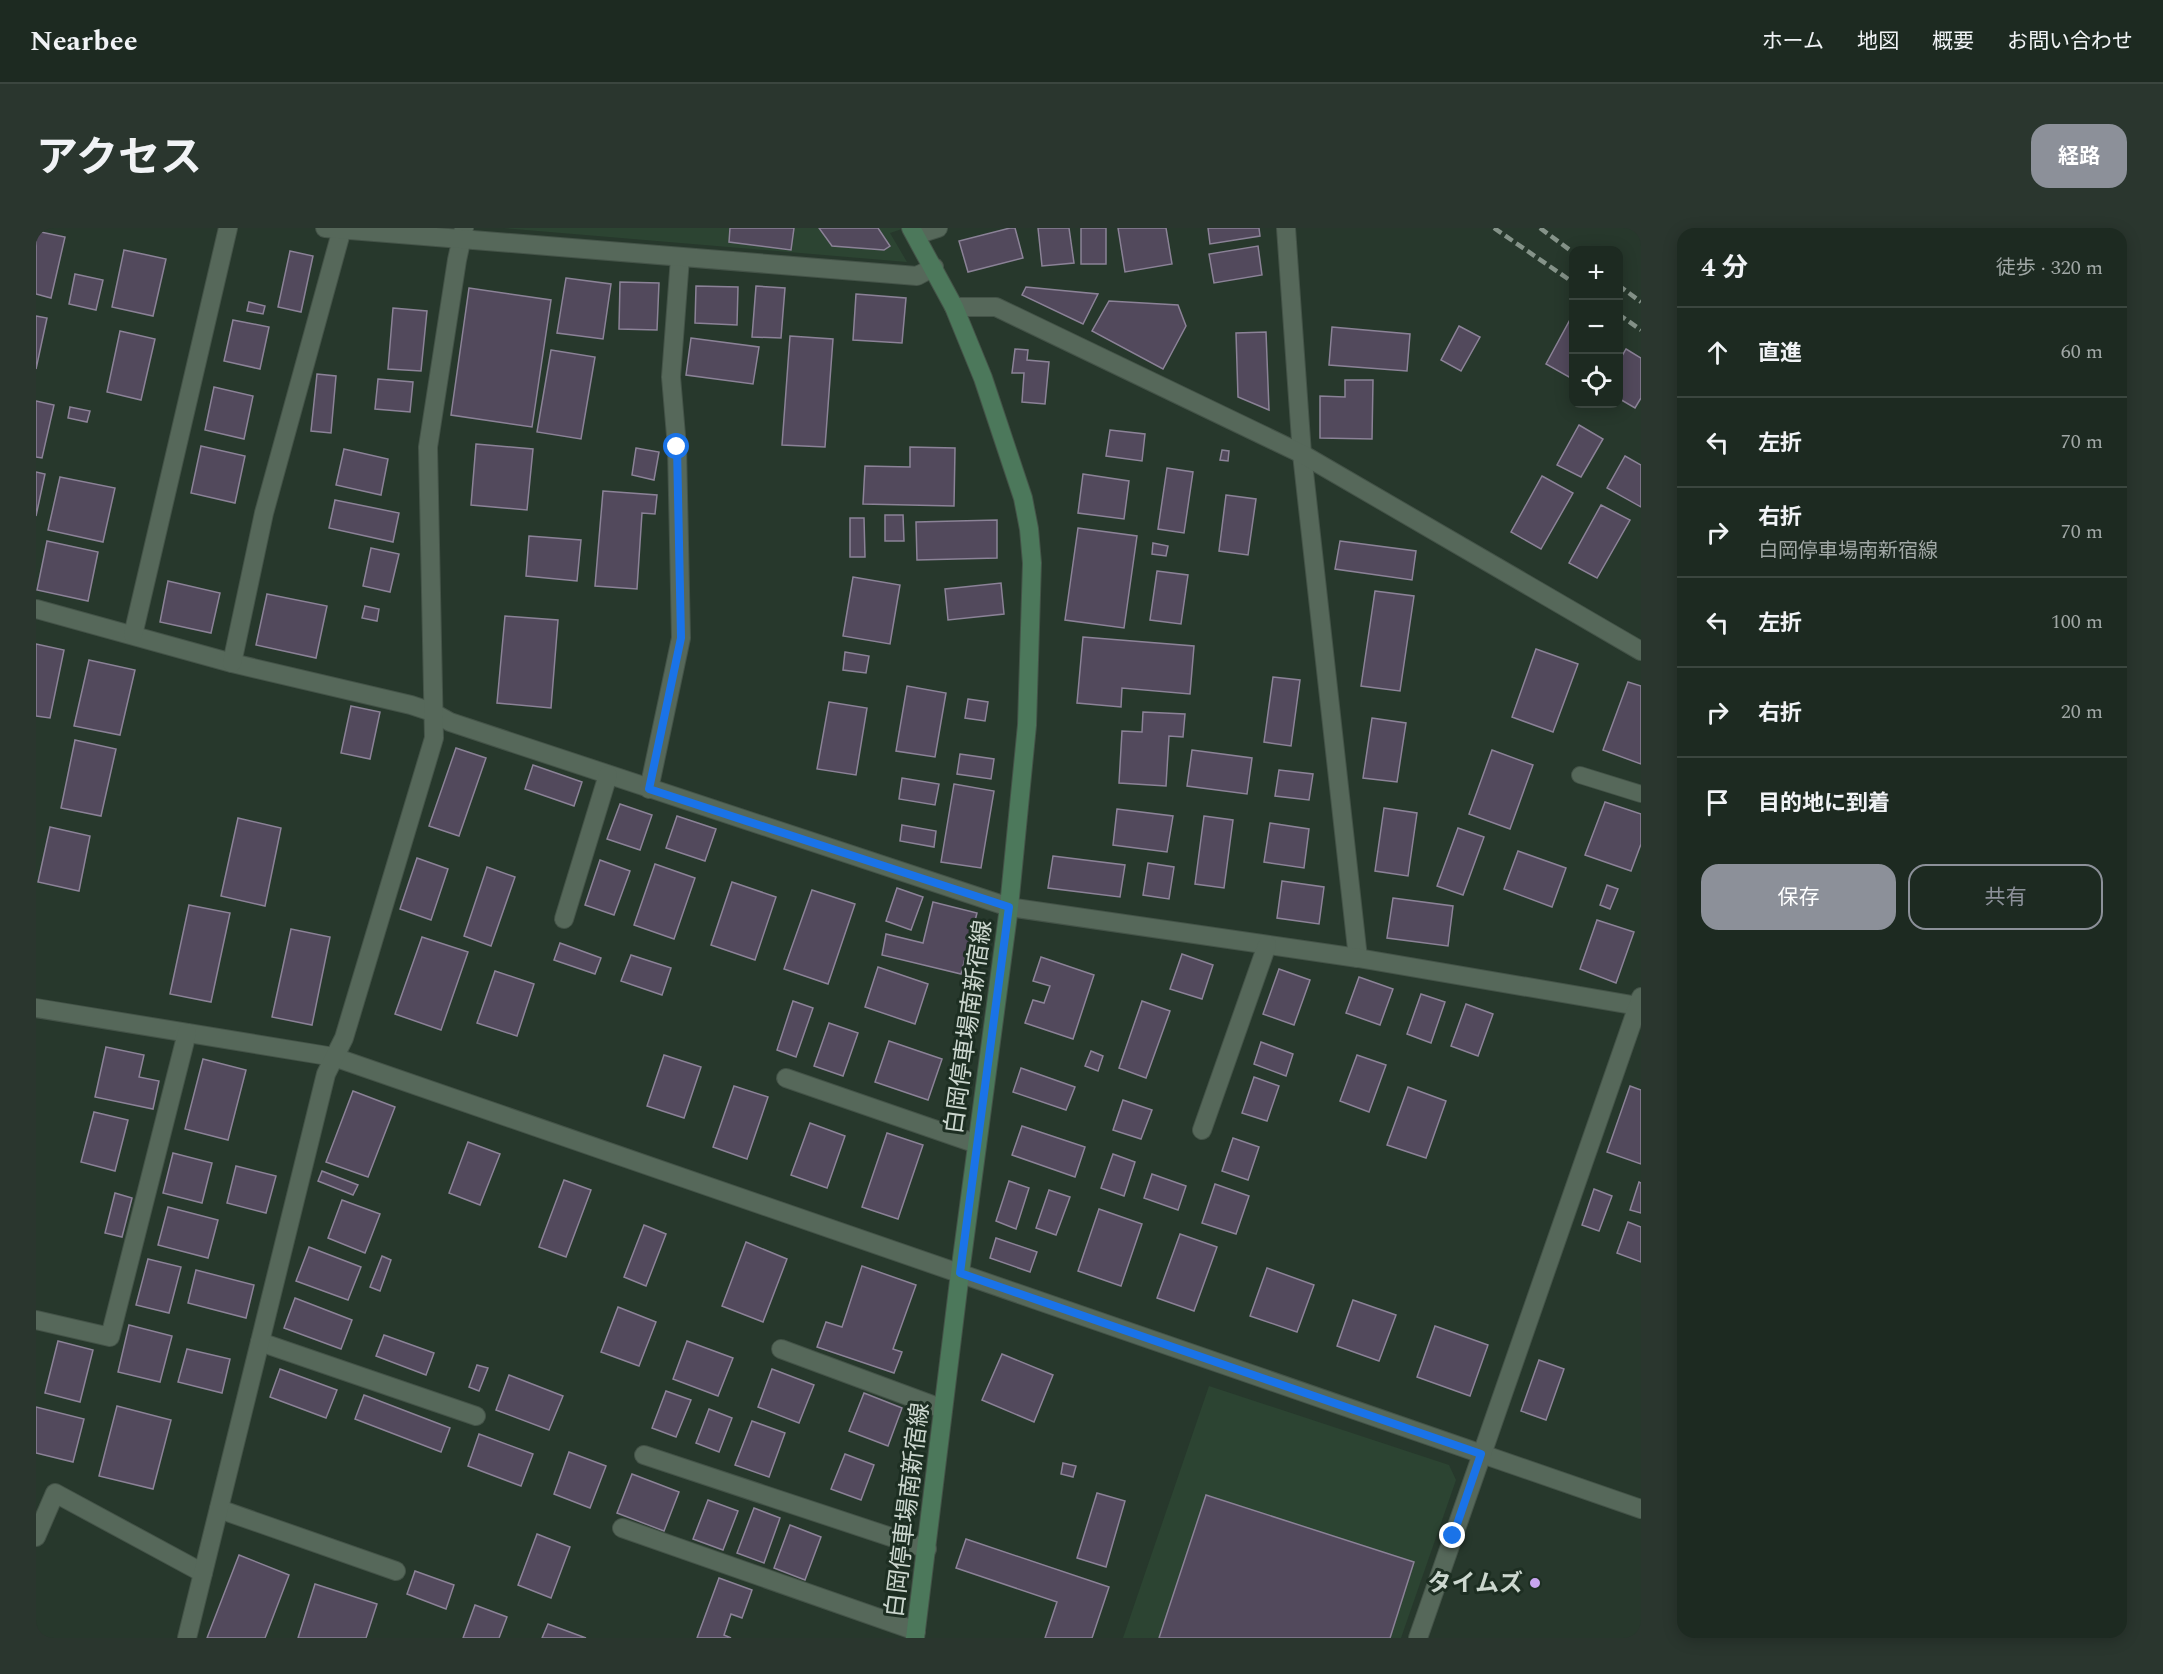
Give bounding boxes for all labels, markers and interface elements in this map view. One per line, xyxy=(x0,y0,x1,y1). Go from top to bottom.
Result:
text: Nearbee xyxy=(30,20,138,63)
text: ホーム xyxy=(1762,26,1824,58)
text: 地図 xyxy=(1857,26,1899,58)
text: 概要 xyxy=(1932,26,1974,58)
text: お問い合わせ xyxy=(2007,26,2133,58)
button: 経路 xyxy=(2031,124,2127,188)
text: アクセス xyxy=(36,127,202,190)
map controls xyxy=(1569,246,1623,408)
button: + xyxy=(1569,246,1623,300)
text: 4 分 xyxy=(1701,248,1748,288)
text: 徒歩 · 320 m xyxy=(1996,253,2103,283)
button: − xyxy=(1569,300,1623,354)
icon: ahead xyxy=(1701,336,1734,369)
text: 直進 xyxy=(1758,337,1802,370)
text: 60 m xyxy=(2061,337,2103,367)
button: locate xyxy=(1569,354,1623,408)
icon: left xyxy=(1701,426,1734,459)
text: 左折 xyxy=(1758,427,1802,460)
text: 70 m xyxy=(2061,427,2103,457)
route start xyxy=(663,433,689,459)
text: 右折 xyxy=(1758,501,1802,534)
icon: right xyxy=(1701,516,1734,549)
text: 70 m xyxy=(2061,517,2103,547)
text: 白岡停車場南新宿線 xyxy=(1758,536,1938,566)
icon: left xyxy=(1701,606,1734,639)
text: 左折 xyxy=(1758,607,1802,640)
text: 100 m xyxy=(2051,607,2103,637)
icon: right xyxy=(1701,696,1734,729)
text: 右折 xyxy=(1758,697,1802,730)
text: 20 m xyxy=(2061,697,2103,727)
icon: arrive xyxy=(1701,786,1734,819)
text: 目的地に到着 xyxy=(1758,787,1890,820)
button: 保存 xyxy=(1701,864,1896,930)
button: 共有 xyxy=(1908,864,2103,930)
street label: 白岡停車場南新宿線 xyxy=(936,918,1002,1137)
street label: 白岡停車場南新宿線 xyxy=(877,1401,939,1620)
route end xyxy=(1439,1522,1465,1548)
place label: タイムズ xyxy=(1427,1566,1523,1602)
marker: タイムズ xyxy=(1528,1576,1542,1590)

